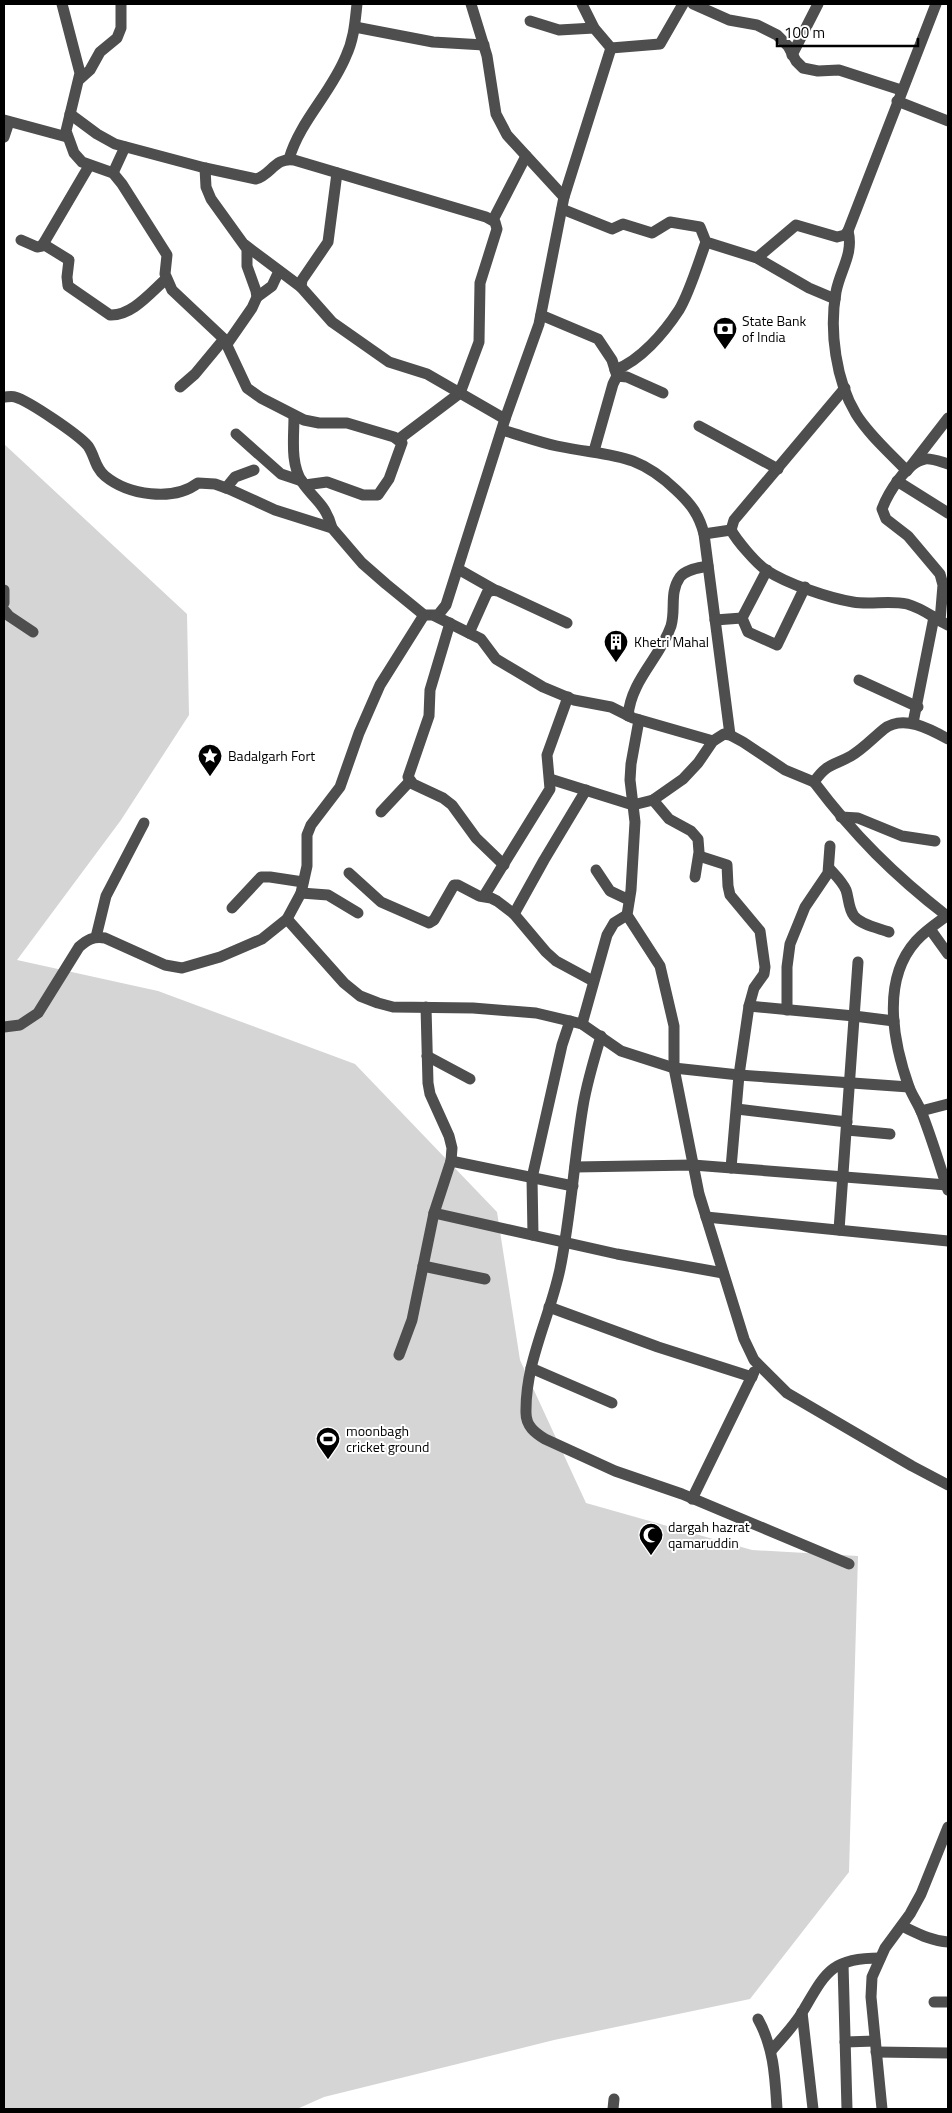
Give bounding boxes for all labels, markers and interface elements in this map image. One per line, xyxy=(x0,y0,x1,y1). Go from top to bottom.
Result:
scale bar xyxy=(777,15,918,47)
text: 100 m xyxy=(784,21,825,44)
place label: State Bank of India xyxy=(742,310,807,347)
bank icon: State Bank of India xyxy=(712,316,738,350)
building icon: Khetri Mahal xyxy=(603,629,629,663)
place label: Khetri Mahal xyxy=(634,631,709,652)
place icon: Badalgarh Fort xyxy=(197,743,223,777)
place label: Badalgarh Fort xyxy=(228,745,315,766)
place label: moonbagh cricket ground xyxy=(346,1420,429,1457)
sports icon: moonbagh cricket ground xyxy=(315,1426,341,1460)
place label: dargah hazrat qamaruddin xyxy=(668,1516,750,1553)
mosque icon: dargah hazrat qamaruddin xyxy=(638,1522,664,1556)

